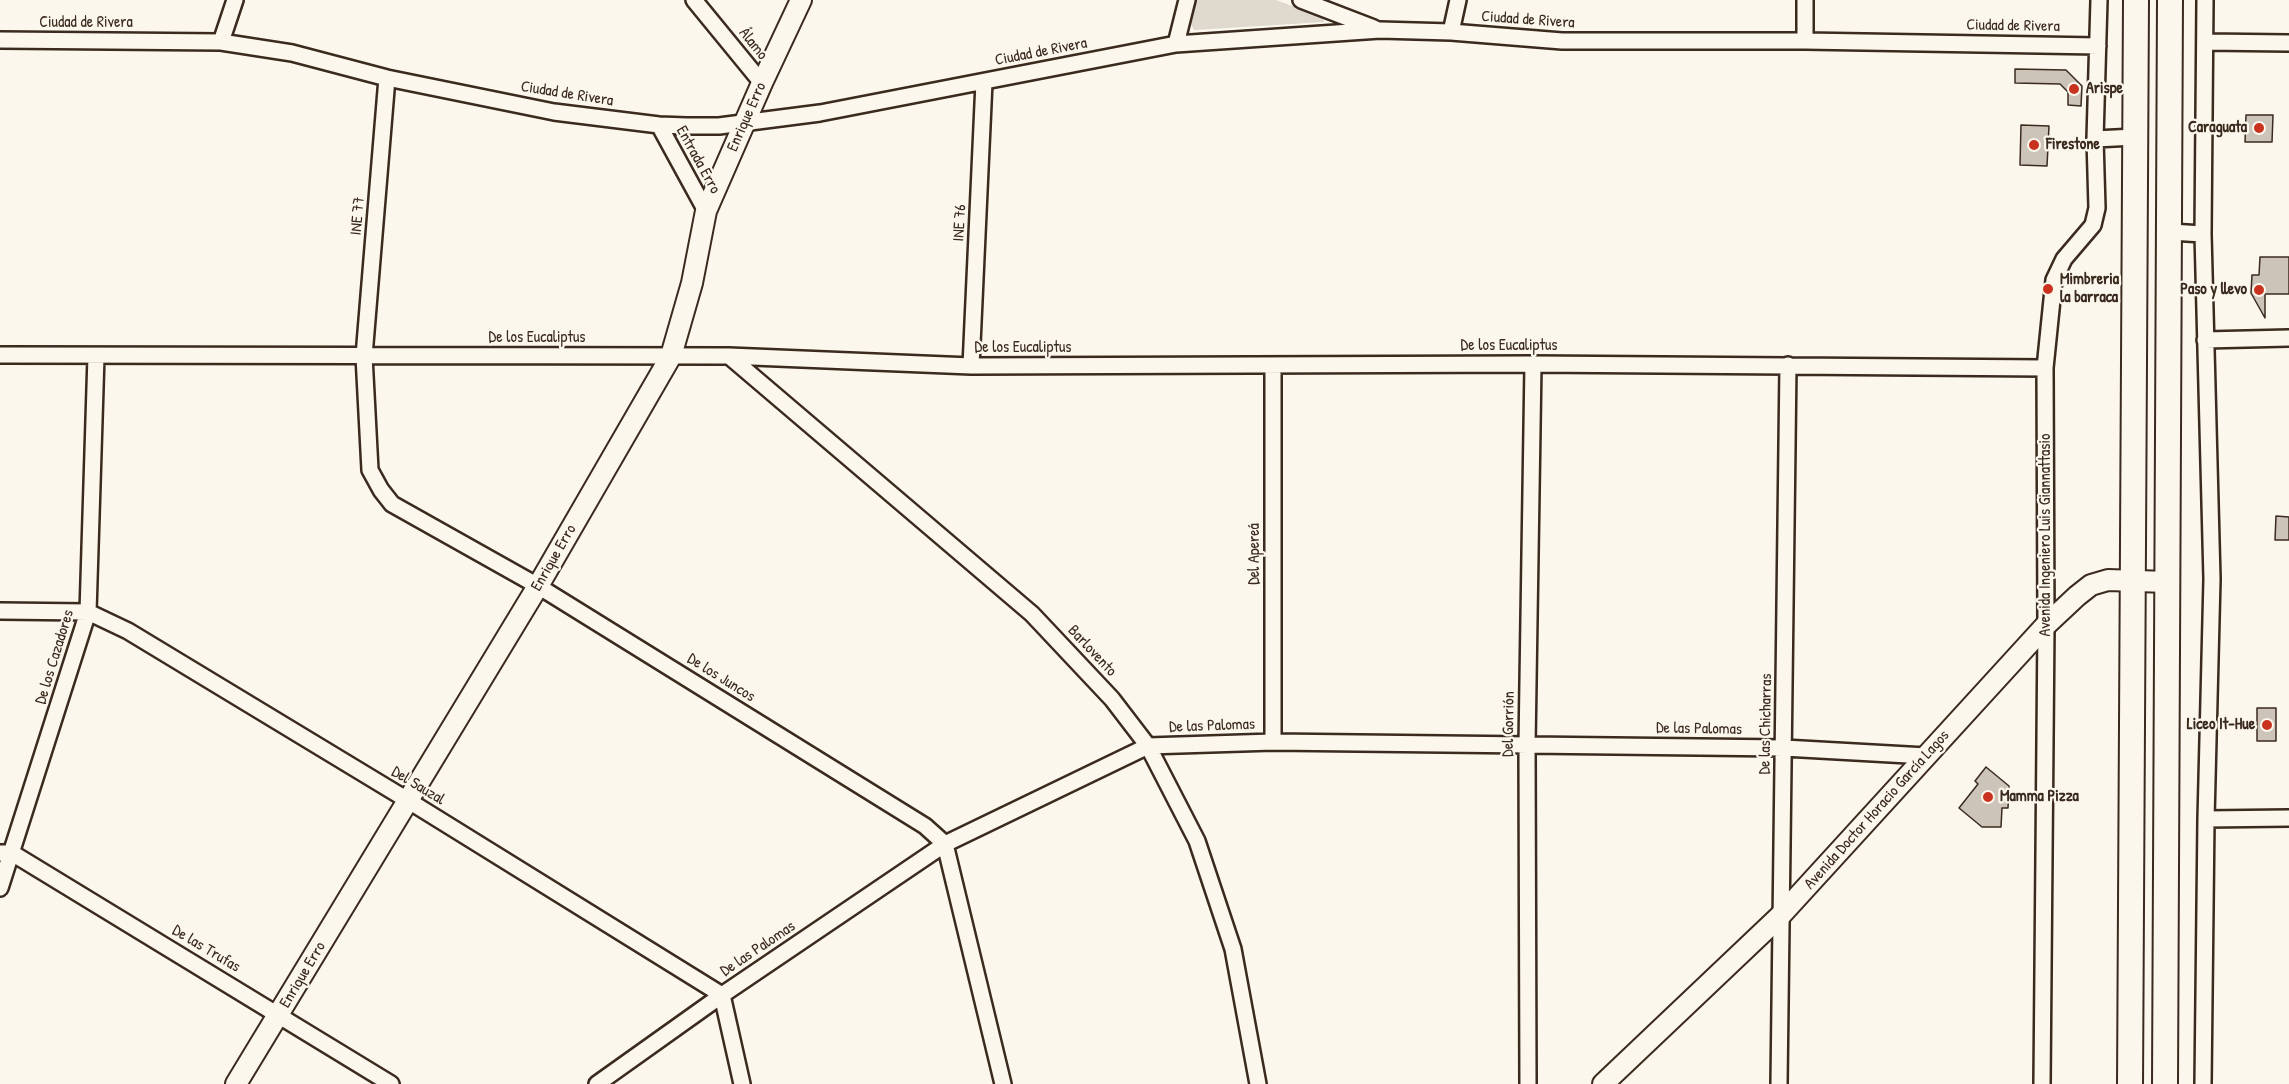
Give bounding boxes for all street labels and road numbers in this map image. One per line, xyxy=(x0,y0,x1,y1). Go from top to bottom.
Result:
street label: Ciudad de Rivera xyxy=(1481,7,1575,33)
street label: Ciudad de Rivera xyxy=(39,13,133,33)
street label: Ciudad de Rivera xyxy=(1966,16,2060,36)
street label: Álamo xyxy=(734,24,772,64)
street label: Ciudad de Rivera xyxy=(993,34,1089,70)
street label: Ciudad de Rivera xyxy=(519,77,615,111)
street label: Enrique Erro xyxy=(723,79,771,155)
street label: Entrada Erro xyxy=(672,123,724,197)
street label: INE 77 xyxy=(347,196,369,236)
street label: INE 76 xyxy=(949,204,971,242)
street label: De los Eucaliptus xyxy=(489,328,585,348)
street label: De los Eucaliptus xyxy=(1461,336,1557,356)
street label: De los Eucaliptus xyxy=(975,338,1071,358)
street label: Avenida Ingeniero Luis Giannattasio xyxy=(2036,433,2056,637)
street label: Enrique Erro xyxy=(527,521,581,595)
street label: Del Apereá xyxy=(1245,523,1265,585)
street label: De los Cazadores xyxy=(32,607,78,707)
street label: Barlovento xyxy=(1063,621,1121,681)
street label: De los Juncos xyxy=(683,650,759,706)
street label: De las Chicharras xyxy=(1756,673,1776,775)
street label: Del Gorrión xyxy=(1499,691,1519,757)
street label: De las Palomas xyxy=(1169,715,1255,737)
street label: De las Palomas xyxy=(1656,719,1742,739)
street label: Avenida Doctor Horacio García Lagos xyxy=(1800,726,1954,894)
street label: Del Sauzal xyxy=(388,763,448,809)
street label: De las Palomas xyxy=(717,917,799,981)
street label: De las Trufas xyxy=(168,921,244,977)
street label: Enrique Erro xyxy=(276,938,330,1012)

